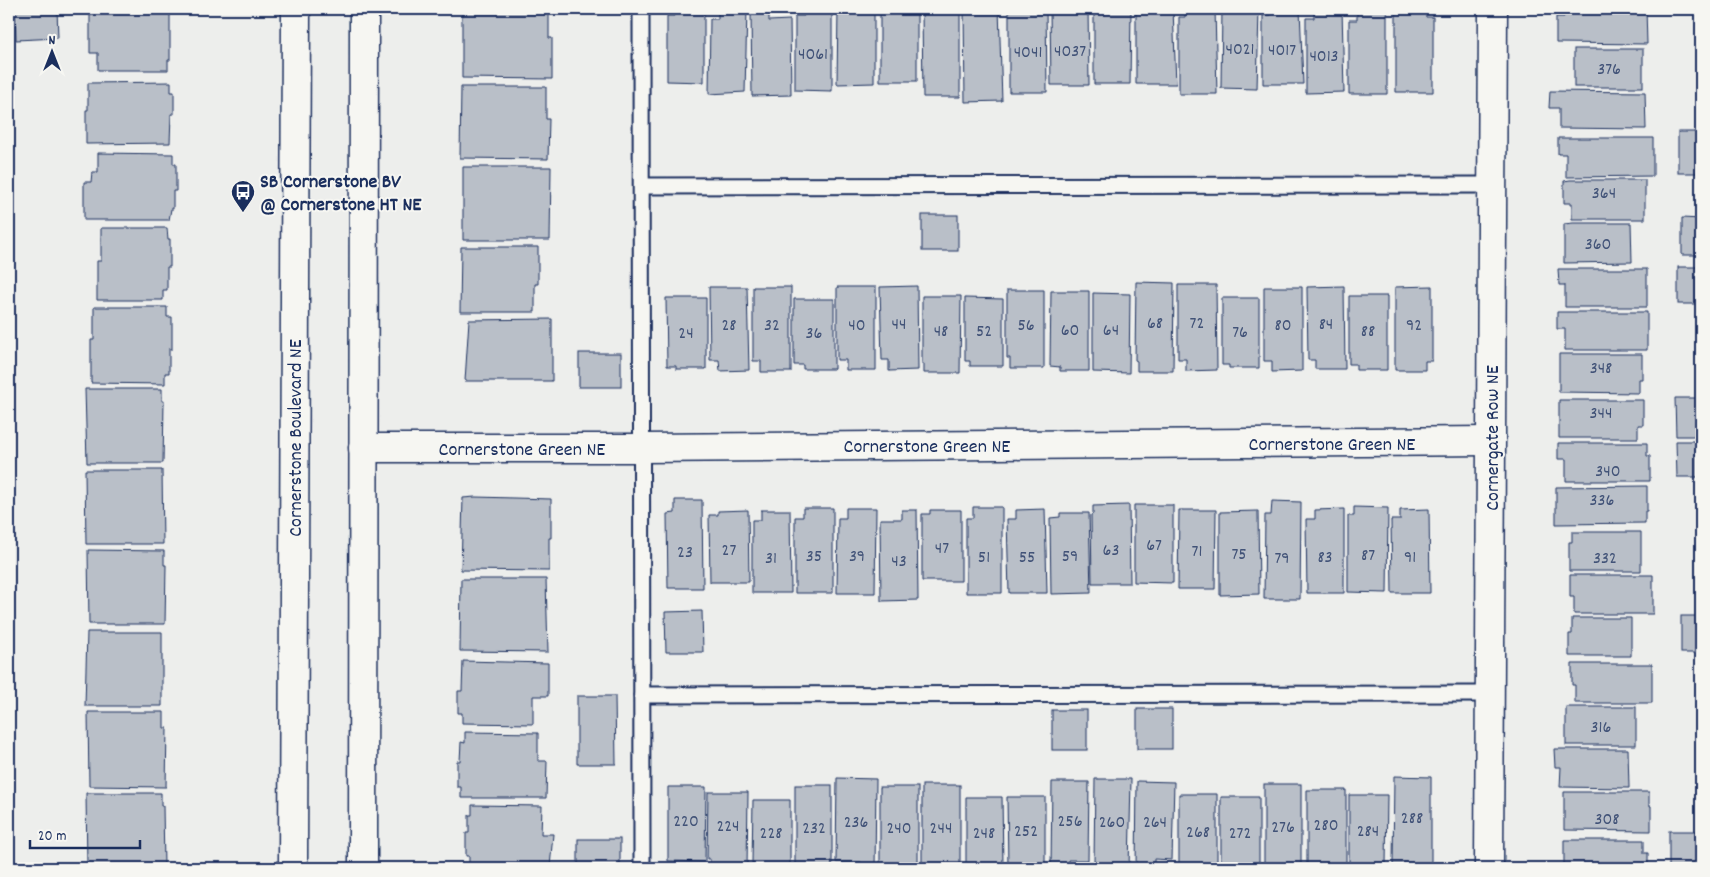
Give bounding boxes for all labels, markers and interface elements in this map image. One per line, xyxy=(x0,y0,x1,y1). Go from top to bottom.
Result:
north arrow xyxy=(28,28,78,78)
text: N xyxy=(49,31,56,51)
house number: 4021 xyxy=(1225,38,1255,63)
house number: 4017 xyxy=(1268,39,1296,64)
house number: 4037 xyxy=(1054,40,1086,65)
house number: 4041 xyxy=(1014,41,1042,66)
house number: 4061 xyxy=(798,43,828,68)
house number: 4013 xyxy=(1309,45,1339,70)
house number: 376 xyxy=(1597,58,1621,83)
place label: SB Cornerstone BV @ Cornerstone HT NE xyxy=(260,169,422,220)
bus stop icon: SB Cornerstone BV @ Cornerstone HT NE xyxy=(230,179,256,213)
house number: 364 xyxy=(1592,182,1616,207)
house number: 360 xyxy=(1585,233,1611,258)
house number: 68 xyxy=(1147,312,1163,337)
house number: 72 xyxy=(1190,312,1204,337)
house number: 44 xyxy=(892,313,906,338)
house number: 84 xyxy=(1319,313,1333,338)
house number: 28 xyxy=(721,314,737,339)
house number: 32 xyxy=(764,314,780,339)
house number: 40 xyxy=(848,314,866,339)
house number: 56 xyxy=(1017,314,1035,339)
house number: 80 xyxy=(1274,314,1292,339)
house number: 92 xyxy=(1406,314,1422,339)
house number: 60 xyxy=(1061,319,1079,344)
house number: 64 xyxy=(1103,319,1119,344)
house number: 48 xyxy=(934,320,948,345)
house number: 52 xyxy=(976,320,992,345)
house number: 88 xyxy=(1361,320,1375,345)
house number: 76 xyxy=(1232,321,1248,346)
house number: 24 xyxy=(678,322,694,347)
house number: 36 xyxy=(806,322,822,347)
street label: Cornerstone Boulevard NE xyxy=(283,339,311,537)
house number: 348 xyxy=(1590,357,1612,382)
street label: Cornergate Row NE xyxy=(1480,365,1508,511)
house number: 344 xyxy=(1590,402,1612,427)
street label: Cornerstone Green NE xyxy=(1249,432,1415,460)
street label: Cornerstone Green NE xyxy=(844,434,1010,462)
street label: Cornerstone Green NE xyxy=(439,437,605,465)
house number: 340 xyxy=(1595,460,1621,485)
house number: 336 xyxy=(1590,489,1614,514)
house number: 67 xyxy=(1146,534,1162,559)
house number: 47 xyxy=(935,537,949,562)
house number: 27 xyxy=(722,539,736,564)
house number: 63 xyxy=(1103,539,1119,564)
house number: 71 xyxy=(1192,540,1202,565)
house number: 23 xyxy=(677,541,693,566)
house number: 75 xyxy=(1231,543,1247,568)
house number: 87 xyxy=(1361,544,1375,569)
house number: 35 xyxy=(806,545,822,570)
house number: 39 xyxy=(849,545,865,570)
house number: 59 xyxy=(1062,545,1078,570)
house number: 51 xyxy=(978,546,990,571)
house number: 55 xyxy=(1019,546,1035,571)
house number: 83 xyxy=(1317,546,1333,571)
house number: 91 xyxy=(1404,546,1416,571)
house number: 31 xyxy=(765,547,777,572)
house number: 79 xyxy=(1274,547,1290,572)
house number: 332 xyxy=(1593,547,1617,572)
house number: 43 xyxy=(891,550,907,575)
house number: 316 xyxy=(1591,716,1611,741)
house number: 288 xyxy=(1401,807,1423,832)
house number: 308 xyxy=(1594,808,1620,833)
house number: 220 xyxy=(673,810,699,835)
house number: 256 xyxy=(1057,810,1083,835)
house number: 236 xyxy=(844,811,868,836)
house number: 260 xyxy=(1099,811,1125,836)
house number: 264 xyxy=(1143,811,1167,836)
house number: 280 xyxy=(1314,814,1338,839)
house number: 224 xyxy=(716,815,740,840)
house number: 276 xyxy=(1271,816,1295,841)
scale bar xyxy=(30,817,140,849)
house number: 232 xyxy=(802,817,826,842)
house number: 240 xyxy=(886,817,912,842)
house number: 244 xyxy=(930,817,952,842)
house number: 252 xyxy=(1014,820,1038,845)
house number: 284 xyxy=(1357,820,1379,845)
house number: 268 xyxy=(1186,821,1210,846)
house number: 228 xyxy=(760,822,782,847)
house number: 248 xyxy=(973,822,995,847)
house number: 272 xyxy=(1229,822,1251,847)
text: 20 m xyxy=(38,826,66,848)

